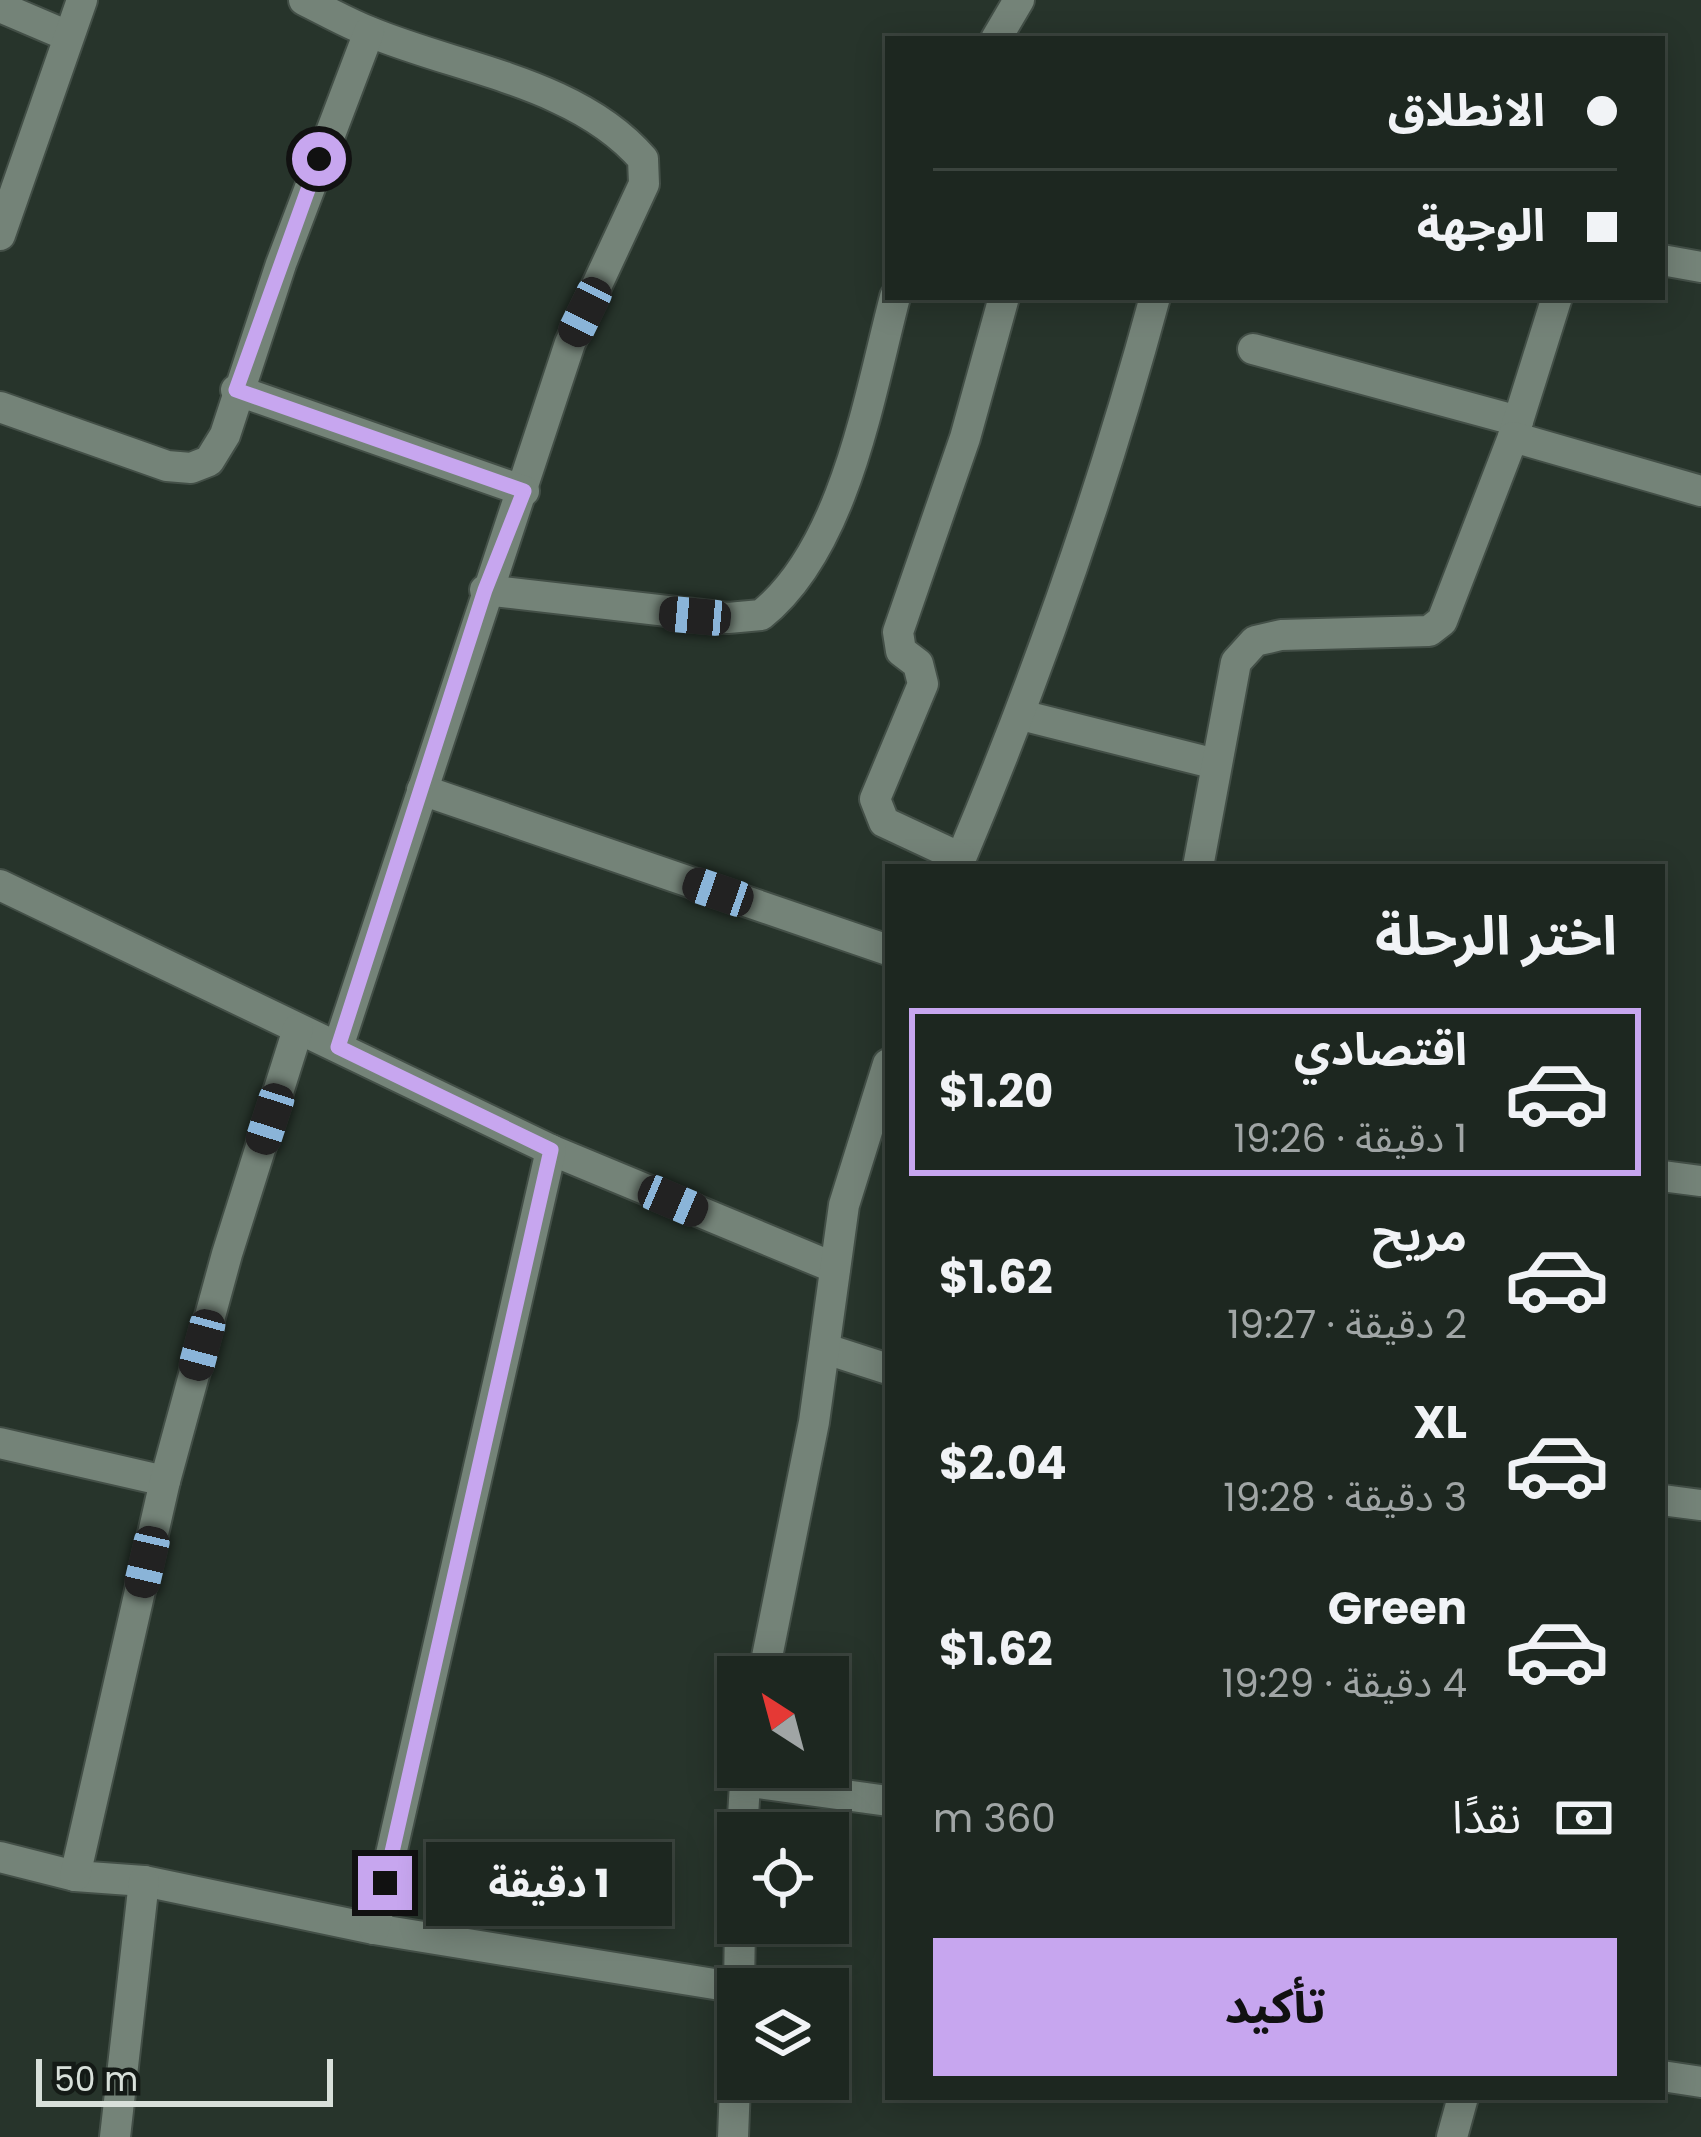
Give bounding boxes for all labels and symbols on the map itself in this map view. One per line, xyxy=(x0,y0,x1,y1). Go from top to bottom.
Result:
route start xyxy=(292,132,346,186)
car xyxy=(553,272,617,352)
car xyxy=(658,595,732,637)
car xyxy=(678,863,758,921)
car xyxy=(242,1079,298,1159)
car xyxy=(633,1170,713,1232)
car xyxy=(175,1306,229,1384)
car xyxy=(121,1523,173,1601)
north arrow xyxy=(717,1656,849,1788)
callout: 1 دقيقة xyxy=(427,1841,673,1925)
route end xyxy=(358,1856,412,1910)
scale bar xyxy=(36,2053,333,2106)

